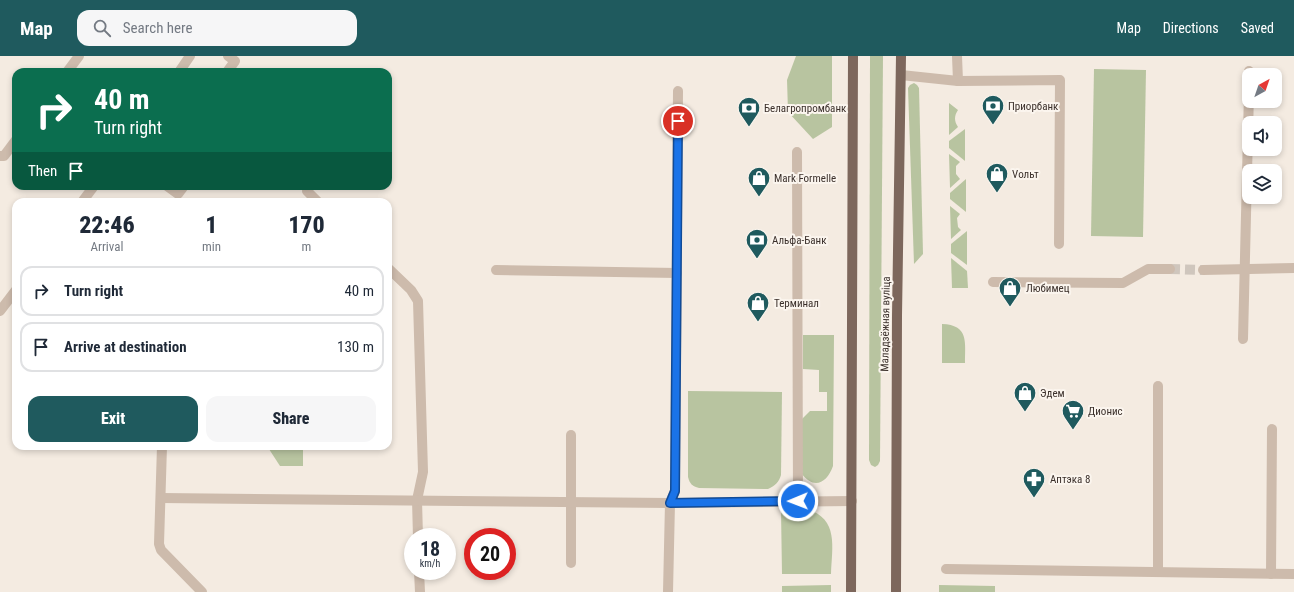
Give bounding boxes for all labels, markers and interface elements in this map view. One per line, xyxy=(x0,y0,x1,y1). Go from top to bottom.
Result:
search box xyxy=(77,10,357,46)
text: Map xyxy=(20,17,53,40)
icon: search xyxy=(91,17,113,39)
text: Search here xyxy=(123,19,193,37)
text: Map xyxy=(1117,20,1141,36)
text: Directions xyxy=(1163,20,1219,36)
text: Saved xyxy=(1241,20,1274,36)
north arrow xyxy=(1242,68,1282,108)
map controls xyxy=(1242,68,1282,204)
text: 40 m xyxy=(94,83,150,116)
icon: right xyxy=(28,84,80,136)
bank icon: Приорбанк xyxy=(980,93,1006,126)
bank icon: Белагропромбанк xyxy=(736,95,762,128)
place label: Приорбанк xyxy=(1008,100,1059,113)
place label: Белагропромбанк xyxy=(764,102,847,115)
pin xyxy=(661,104,695,138)
icon: arrive xyxy=(667,110,689,132)
button: sound xyxy=(1242,116,1282,156)
text: Turn right xyxy=(94,117,162,138)
icon: arrive xyxy=(65,160,87,182)
shop icon: Vольт xyxy=(984,161,1010,194)
text: Then xyxy=(28,162,57,180)
button: layers xyxy=(1242,164,1282,204)
shop icon: Mark Formelle xyxy=(746,165,772,198)
place label: Vольт xyxy=(1012,168,1039,181)
place label: Mark Formelle xyxy=(774,172,836,185)
text: 22:46 xyxy=(79,211,135,239)
text: 1 xyxy=(205,211,218,239)
text: 170 xyxy=(288,211,325,239)
bank icon: Альфа-Банк xyxy=(744,227,770,260)
place label: Альфа-Банк xyxy=(772,234,827,247)
text: Arrival xyxy=(90,239,124,254)
text: min xyxy=(202,239,221,254)
text: m xyxy=(302,239,311,254)
shop icon: Любимец xyxy=(997,275,1023,308)
street label: Маладзёжная вуліца xyxy=(878,276,893,372)
icon: right xyxy=(30,280,52,302)
text: Turn right xyxy=(64,282,123,300)
text: 40 m xyxy=(344,282,374,300)
place label: Любимец xyxy=(1026,282,1070,295)
shop icon: Терминал xyxy=(745,290,771,323)
place label: Терминал xyxy=(774,297,819,310)
icon: arrive xyxy=(30,336,52,358)
text: Arrive at destination xyxy=(64,338,187,356)
text: 130 m xyxy=(337,338,374,356)
shop icon: Эдем xyxy=(1012,380,1038,413)
place label: Эдем xyxy=(1040,387,1065,400)
button: Exit xyxy=(28,396,198,442)
button: Share xyxy=(206,396,376,442)
supermarket icon: Дионис xyxy=(1060,398,1086,431)
place label: Дионис xyxy=(1088,405,1123,418)
pharmacy icon: Аптэка 8 xyxy=(1021,466,1047,499)
place label: Аптэка 8 xyxy=(1050,473,1090,486)
position arrow xyxy=(777,480,819,522)
speed limit sign: 20 xyxy=(464,528,516,580)
text: 18 xyxy=(420,537,440,561)
text: km/h xyxy=(420,558,440,569)

